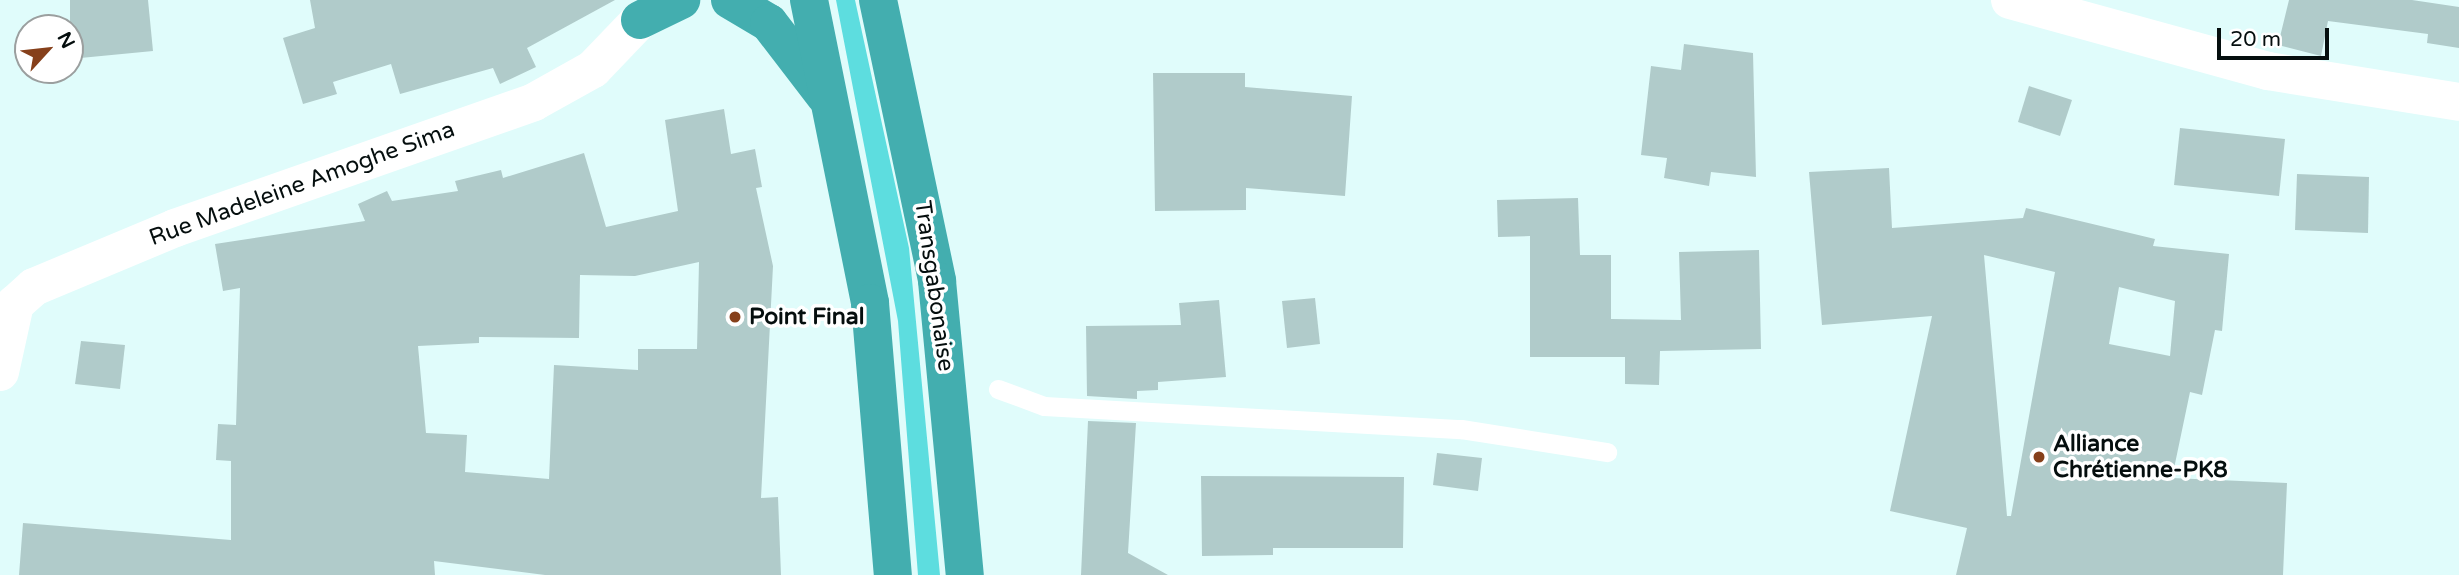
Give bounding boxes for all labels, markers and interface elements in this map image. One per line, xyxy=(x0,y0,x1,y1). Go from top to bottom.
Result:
north arrow xyxy=(14,14,84,84)
scale bar xyxy=(2221,14,2333,58)
text: 20 m xyxy=(2230,27,2281,52)
text: N xyxy=(53,29,79,52)
street label: Rue Madeleine Amoghe Sima xyxy=(146,116,458,252)
street label: Transgabonaise xyxy=(908,199,960,373)
place label: Point Final xyxy=(749,303,864,331)
marker: Point Final xyxy=(727,309,743,325)
place label: Alliance Chrétienne-PK8 xyxy=(2053,430,2228,484)
marker: Alliance Chrétienne-PK8 xyxy=(2031,449,2047,465)

